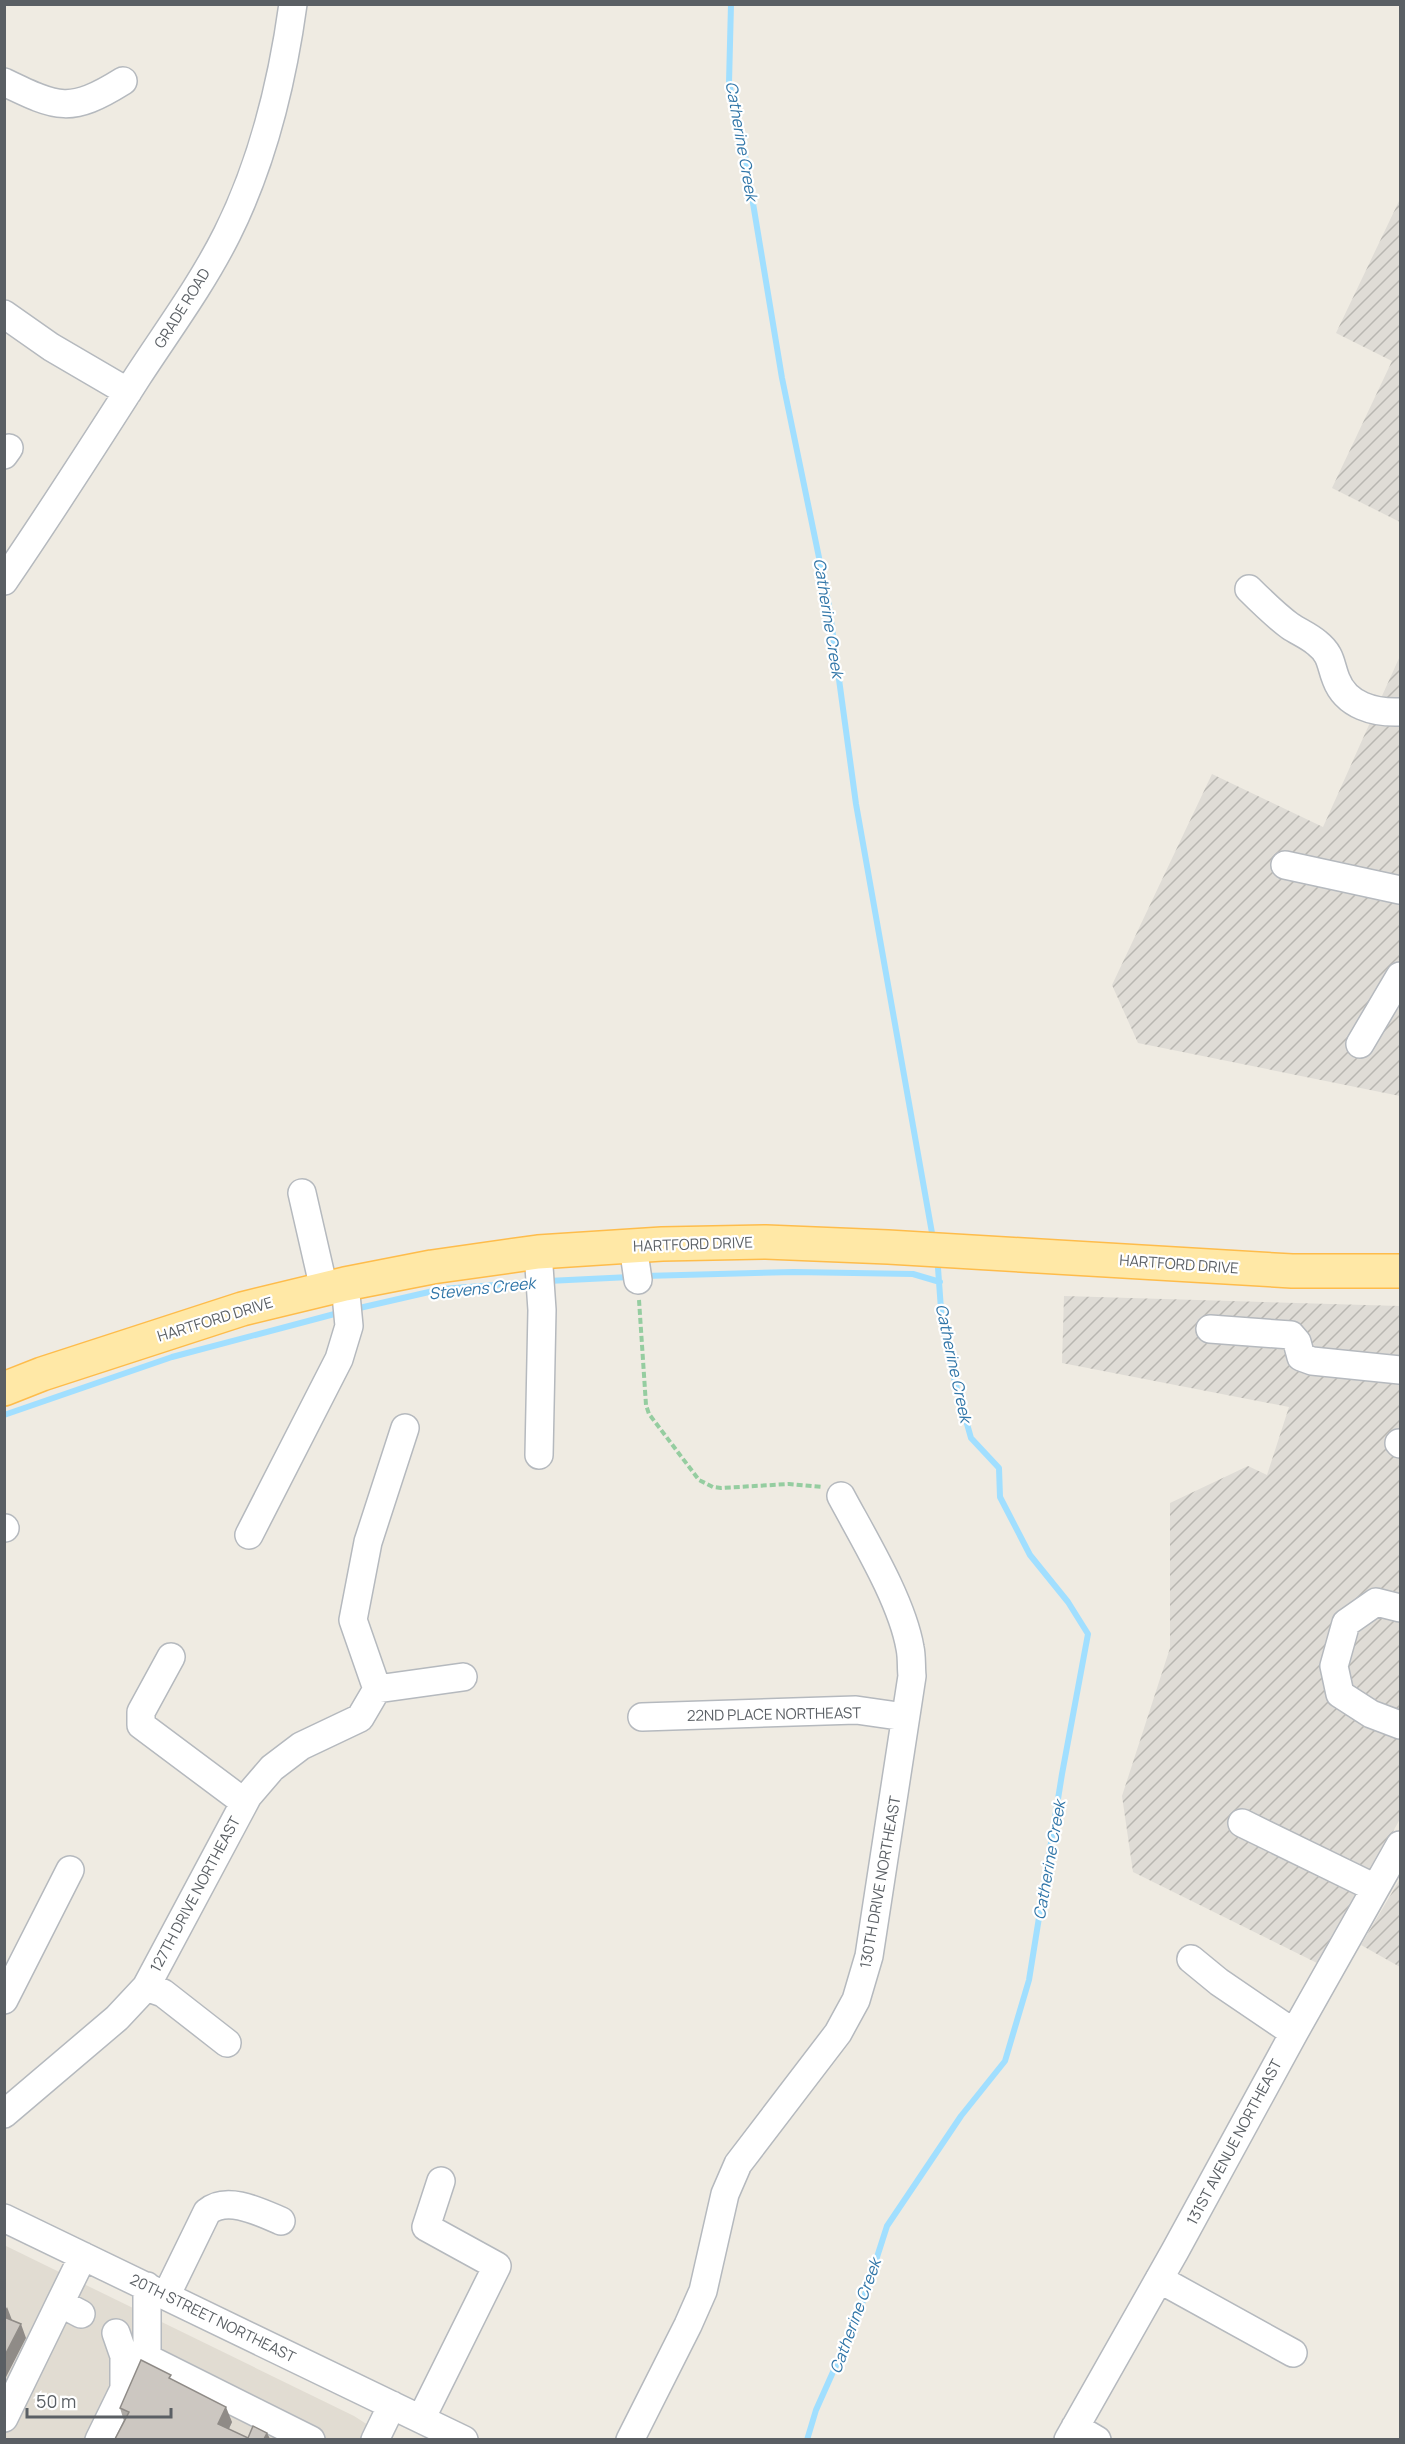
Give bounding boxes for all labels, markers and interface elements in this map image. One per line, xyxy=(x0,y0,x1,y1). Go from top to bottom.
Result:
water label: Catherine Creek xyxy=(721,80,764,204)
street label: GRADE ROAD xyxy=(149,264,215,352)
water label: Catherine Creek xyxy=(809,557,850,681)
street label: HARTFORD DRIVE xyxy=(633,1231,753,1257)
street label: HARTFORD DRIVE xyxy=(1119,1249,1239,1279)
water label: Stevens Creek xyxy=(428,1271,538,1305)
street label: HARTFORD DRIVE xyxy=(155,1291,275,1347)
water label: Catherine Creek xyxy=(931,1302,978,1426)
street label: 22ND PLACE NORTHEAST xyxy=(687,1702,861,1726)
street label: 130TH DRIVE NORTHEAST xyxy=(854,1794,906,1970)
water label: Catherine Creek xyxy=(1028,1797,1071,1921)
street label: 127TH DRIVE NORTHEAST xyxy=(145,1812,245,1976)
street label: 131ST AVENUE NORTHEAST xyxy=(1181,2055,1287,2229)
water label: Catherine Creek xyxy=(824,2254,887,2377)
street label: 20TH STREET NORTHEAST xyxy=(127,2269,299,2367)
scale bar xyxy=(27,2381,171,2419)
text: 50 m xyxy=(36,2389,76,2413)

